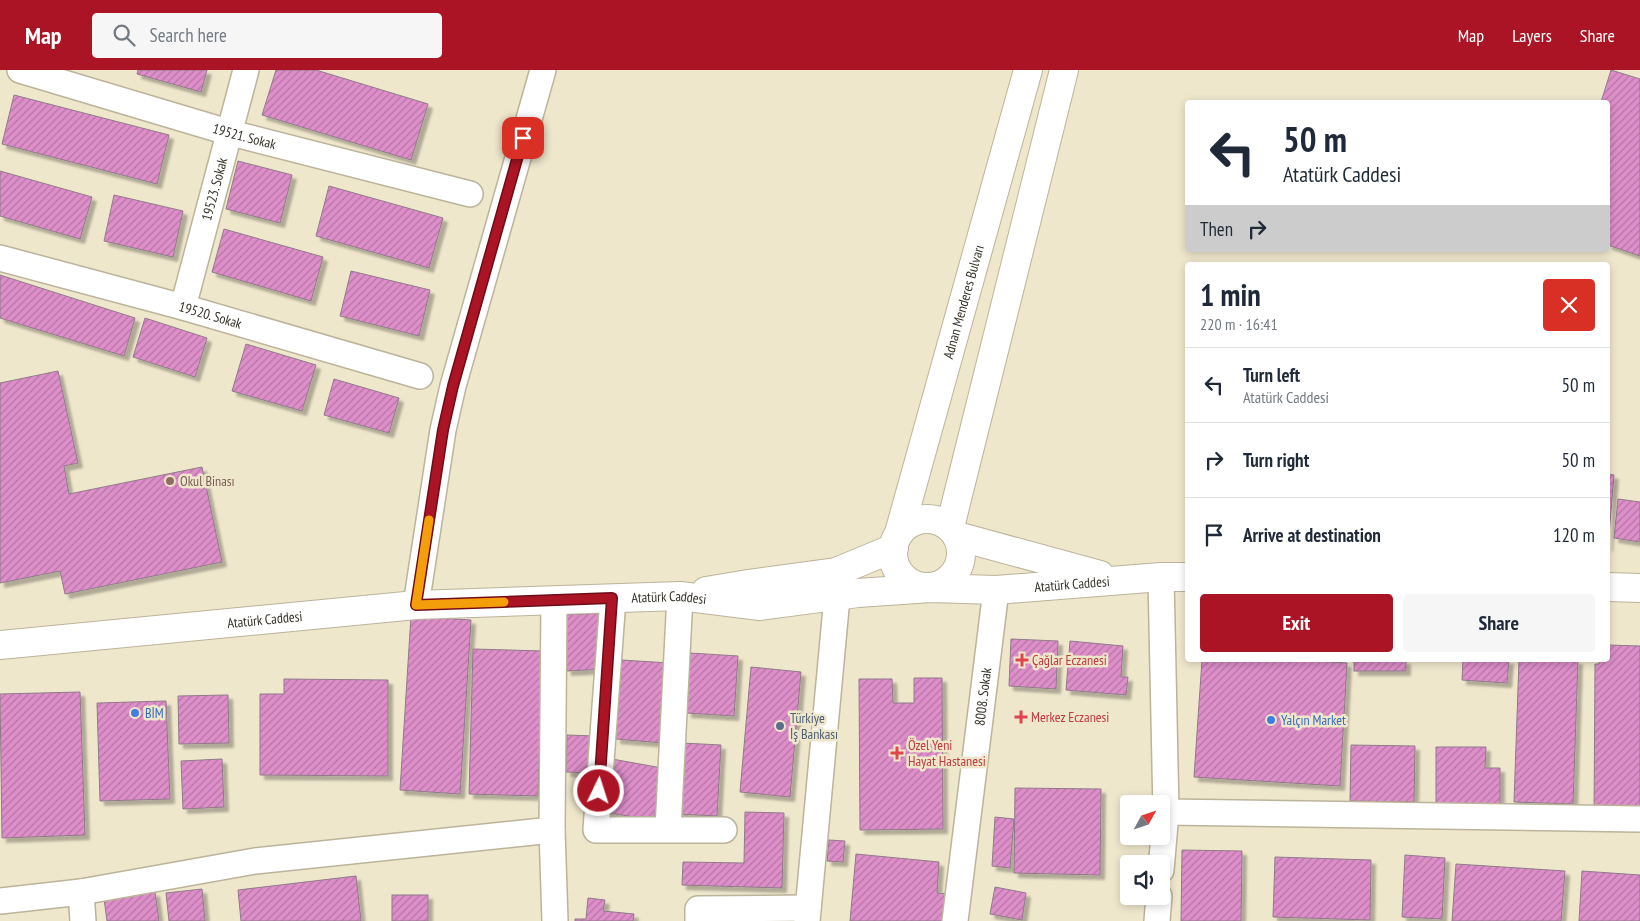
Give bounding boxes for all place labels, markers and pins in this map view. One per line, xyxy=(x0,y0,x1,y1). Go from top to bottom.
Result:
pin xyxy=(502,117,544,159)
place label: Okul Binası xyxy=(180,472,235,490)
marker: Okul Binası xyxy=(164,475,176,487)
place label: Çağlar Eczanesi xyxy=(1032,651,1107,669)
marker: Çağlar Eczanesi xyxy=(1016,654,1028,666)
place label: BİM xyxy=(145,704,164,722)
marker: BİM xyxy=(129,707,141,719)
place label: Merkez Eczanesi xyxy=(1031,708,1109,726)
place label: Türkiye İş Bankası xyxy=(790,709,838,743)
marker: Merkez Eczanesi xyxy=(1015,711,1027,723)
place label: Yalçın Market xyxy=(1281,711,1346,729)
marker: Yalçın Market xyxy=(1265,714,1277,726)
marker: Türkiye İş Bankası xyxy=(774,720,786,732)
place label: Özel Yeni Hayat Hastanesi xyxy=(908,736,986,770)
marker: Özel Yeni Hayat Hastanesi xyxy=(890,746,904,760)

